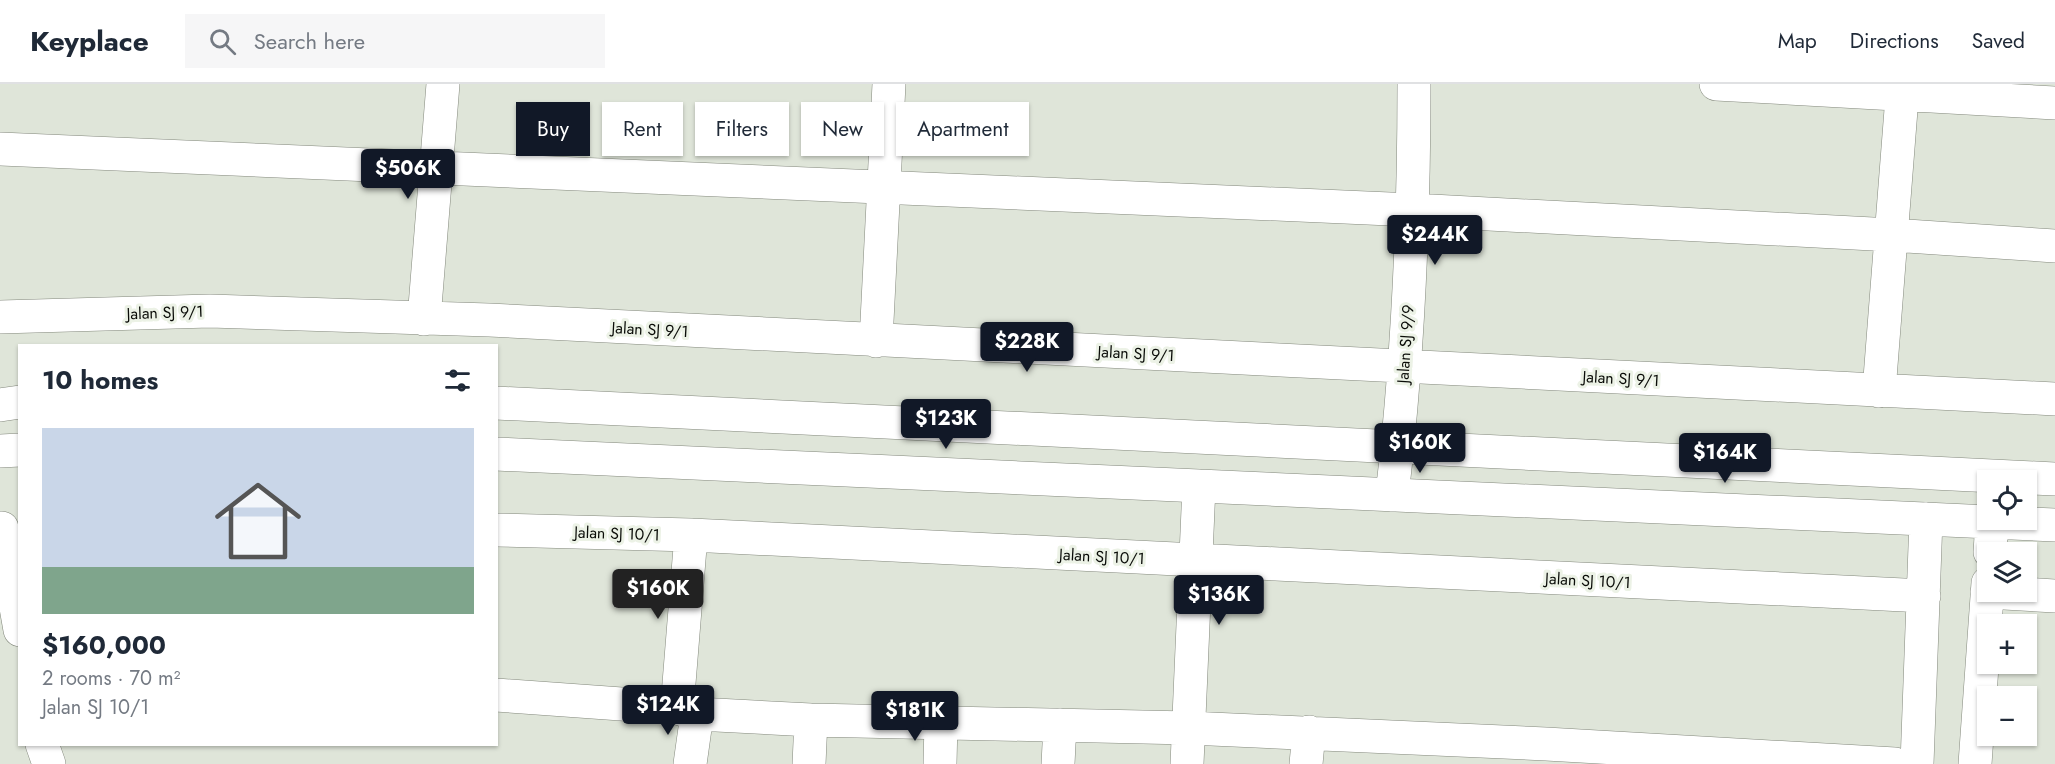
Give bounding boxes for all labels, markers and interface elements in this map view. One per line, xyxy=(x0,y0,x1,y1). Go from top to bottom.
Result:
search box xyxy=(185,14,605,68)
text: Keyplace xyxy=(30,21,149,62)
icon: search xyxy=(206,25,239,58)
text: Search here xyxy=(254,25,365,57)
text: Map xyxy=(1778,26,1817,56)
text: Directions xyxy=(1850,26,1939,56)
text: Saved xyxy=(1972,26,2025,56)
chip: Buy xyxy=(516,102,590,156)
chip: Rent xyxy=(602,102,683,156)
chip: Filters xyxy=(695,102,789,156)
chip: New xyxy=(801,102,884,156)
chip: Apartment xyxy=(896,102,1029,156)
pin: $506K xyxy=(366,149,450,200)
text: $506K xyxy=(375,154,441,183)
pin: $244K xyxy=(1393,215,1477,266)
text: $244K xyxy=(1401,220,1469,249)
street label: Jalan SJ 9/1 xyxy=(124,300,204,325)
street label: Jalan SJ 9/9 xyxy=(1391,304,1420,386)
street label: Jalan SJ 9/1 xyxy=(609,316,689,343)
pin: $228K xyxy=(985,322,1069,373)
text: $228K xyxy=(994,327,1060,356)
street label: Jalan SJ 9/1 xyxy=(1095,340,1175,367)
text: 10 homes xyxy=(42,361,158,399)
icon: filters xyxy=(441,364,474,397)
street label: Jalan SJ 9/1 xyxy=(1580,365,1660,392)
pin: $123K xyxy=(904,399,988,450)
text: $123K xyxy=(915,404,977,433)
pin: $160K xyxy=(1378,423,1462,474)
text: $160K xyxy=(1388,428,1452,457)
pin: $164K xyxy=(1683,433,1767,484)
text: $164K xyxy=(1693,438,1757,467)
icon: home xyxy=(204,467,312,575)
map controls xyxy=(1977,470,2037,746)
button: locate xyxy=(1977,470,2037,530)
street label: Jalan SJ 10/1 xyxy=(572,520,660,546)
button: layers xyxy=(1977,542,2037,602)
street label: Jalan SJ 10/1 xyxy=(1057,543,1145,570)
street label: Jalan SJ 10/1 xyxy=(1543,567,1631,594)
pin: $160K xyxy=(616,569,700,620)
text: $160K xyxy=(626,574,690,603)
pin: $136K xyxy=(1177,575,1261,626)
text: $136K xyxy=(1188,580,1250,609)
button: + xyxy=(1977,614,2037,674)
text: $160,000 xyxy=(42,626,166,664)
text: 2 rooms · 70 m² xyxy=(42,664,180,693)
pin: $124K xyxy=(626,685,710,736)
button: − xyxy=(1977,686,2037,746)
text: $124K xyxy=(636,690,700,719)
pin: $181K xyxy=(873,691,957,742)
text: Jalan SJ 10/1 xyxy=(42,693,149,722)
text: $181K xyxy=(885,696,945,725)

